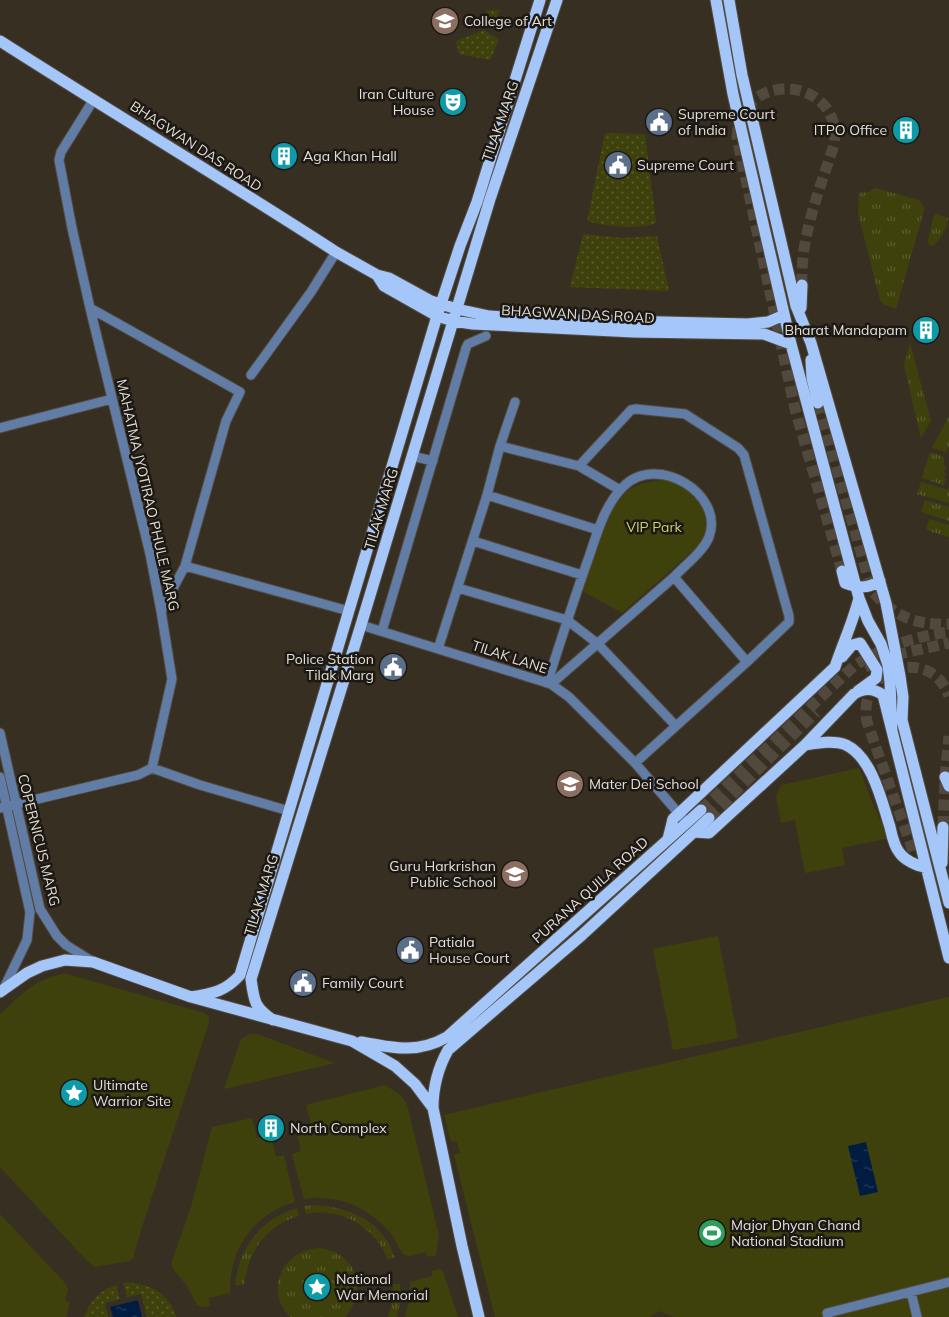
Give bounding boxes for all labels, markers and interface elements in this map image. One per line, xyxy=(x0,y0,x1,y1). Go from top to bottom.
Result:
school or university icon: College of Art xyxy=(430,6,460,36)
place label: College of Art xyxy=(464,12,552,30)
street label: TILAK MARG xyxy=(478,78,522,164)
place label: Iran Culture House xyxy=(359,85,434,119)
theatre icon: Iran Culture House xyxy=(438,87,468,117)
street label: BHAGWAN DAS ROAD xyxy=(127,97,265,195)
place label: Supreme Court of India xyxy=(678,105,775,139)
public building icon: Supreme Court of India xyxy=(644,107,674,137)
building icon: ITPO Office xyxy=(891,115,921,145)
place label: ITPO Office xyxy=(814,121,887,139)
building icon: Aga Khan Hall xyxy=(269,141,299,171)
place label: Aga Khan Hall xyxy=(303,147,397,165)
public building icon: Supreme Court xyxy=(603,150,633,180)
place label: Supreme Court xyxy=(637,156,734,174)
street label: BHAGWAN DAS ROAD xyxy=(501,301,655,327)
building icon: Bharat Mandapam xyxy=(911,315,941,345)
place label: Bharat Mandapam xyxy=(784,321,907,339)
street label: MAHATMA JYOTIRAO PHULE MARG xyxy=(113,377,183,613)
street label: TILAK MARG xyxy=(360,466,402,552)
park label: VIP Park xyxy=(626,518,683,536)
street label: TILAK LANE xyxy=(470,636,550,678)
place label: Police Station Tilak Marg xyxy=(286,650,374,684)
public building icon: Police Station Tilak Marg xyxy=(378,652,408,682)
school or university icon: Mater Dei School xyxy=(555,769,585,799)
street label: COPERNICUS MARG xyxy=(14,772,64,908)
place label: Mater Dei School xyxy=(589,775,699,793)
street label: PURANA QUILA ROAD xyxy=(528,833,652,947)
street label: TILAK MARG xyxy=(240,852,282,938)
place label: Guru Harkrishan Public School xyxy=(389,857,496,891)
school or university icon: Guru Harkrishan Public School xyxy=(500,859,530,889)
place label: Patiala House Court xyxy=(429,933,510,967)
public building icon: Patiala House Court xyxy=(395,935,425,965)
public building icon: Family Court xyxy=(288,968,318,998)
place label: Family Court xyxy=(322,974,404,992)
place label: Ultimate Warrior Site xyxy=(93,1076,171,1110)
place icon: Ultimate Warrior Site xyxy=(59,1078,89,1108)
building icon: North Complex xyxy=(256,1113,286,1143)
place label: North Complex xyxy=(290,1119,387,1137)
place label: Major Dhyan Chand National Stadium xyxy=(731,1216,860,1250)
sports icon: Major Dhyan Chand National Stadium xyxy=(697,1218,727,1248)
place label: National War Memorial xyxy=(336,1270,428,1304)
place icon: National War Memorial xyxy=(302,1272,332,1302)

